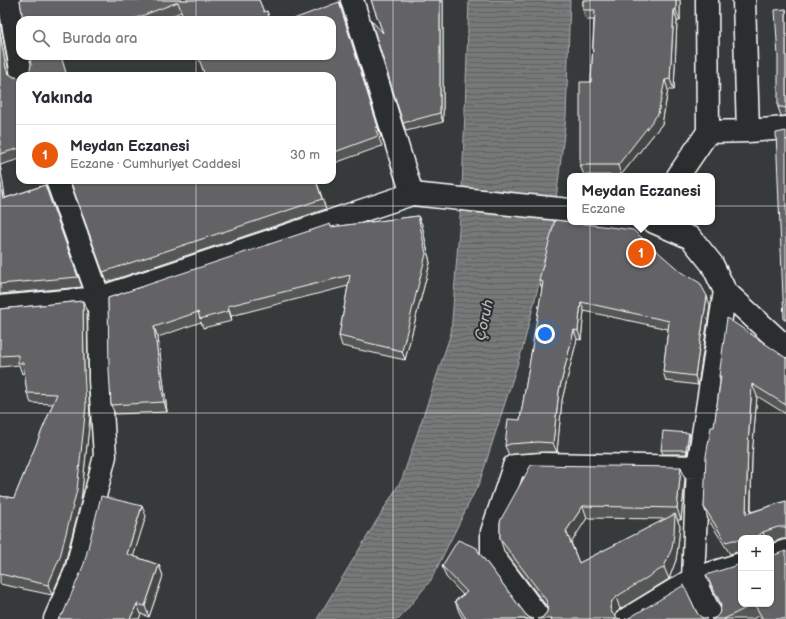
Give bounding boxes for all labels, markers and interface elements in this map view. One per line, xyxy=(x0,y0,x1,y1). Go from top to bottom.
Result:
search box xyxy=(16,16,336,60)
icon: search xyxy=(30,27,52,49)
text: Burada ara xyxy=(62,29,137,48)
text: Yakında xyxy=(32,88,93,108)
text: Meydan Eczanesi xyxy=(70,137,189,156)
text: 1 xyxy=(42,147,48,163)
text: 30 m xyxy=(290,147,320,163)
text: Eczane · Cumhuriyet Caddesi xyxy=(70,156,241,172)
popup xyxy=(567,173,715,225)
text: Meydan Eczanesi xyxy=(581,182,701,201)
text: Eczane xyxy=(581,201,625,217)
pin: 1 xyxy=(628,238,654,268)
water label: Çoruh xyxy=(471,298,498,342)
your location xyxy=(535,324,555,344)
map controls xyxy=(738,535,774,607)
button: + xyxy=(738,535,774,571)
button: − xyxy=(738,571,774,607)

